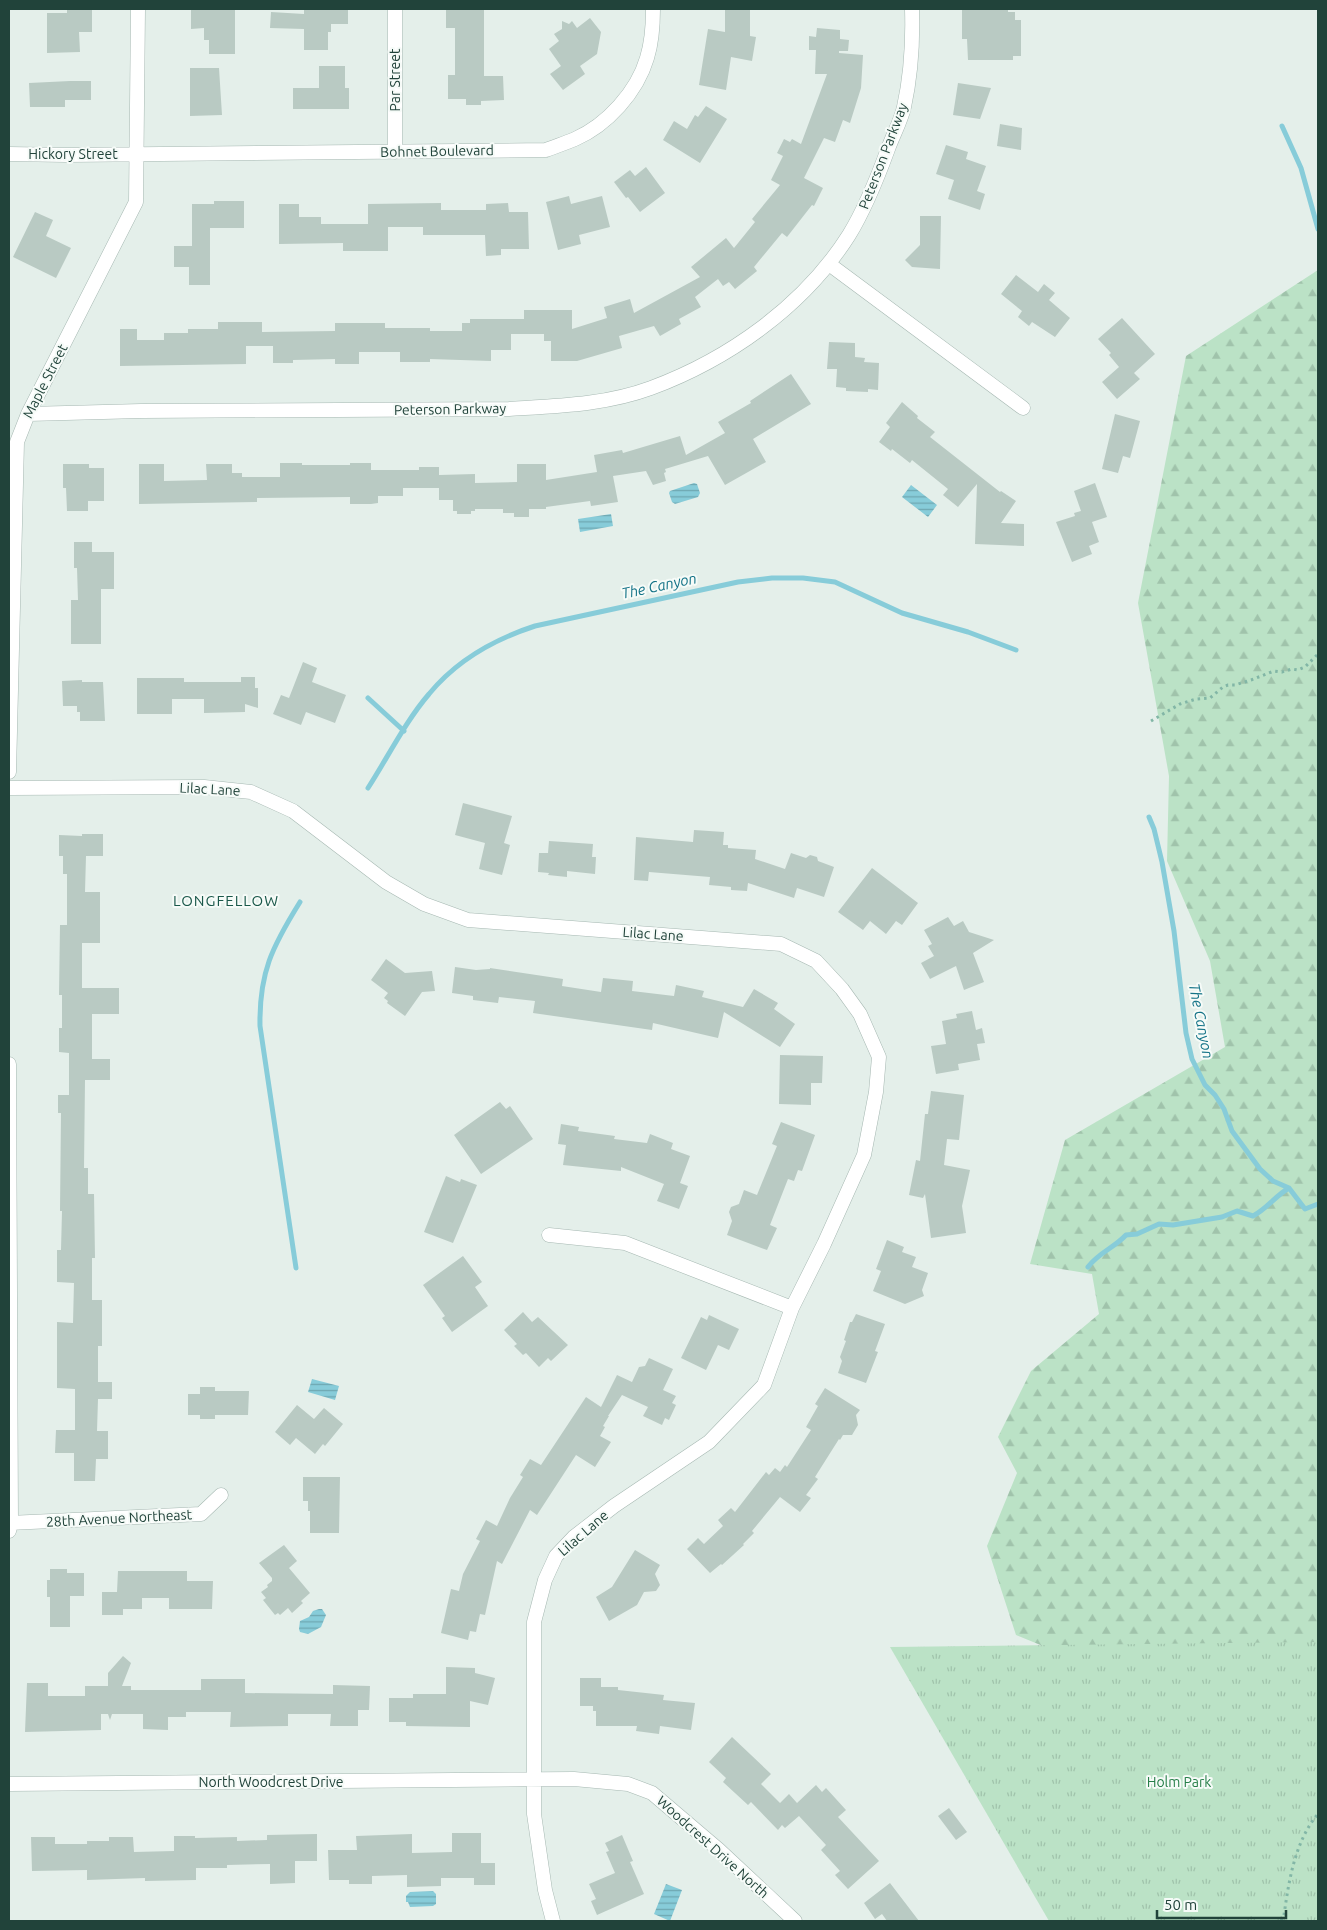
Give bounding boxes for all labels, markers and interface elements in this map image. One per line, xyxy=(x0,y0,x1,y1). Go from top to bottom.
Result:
street label: Par Street xyxy=(387,48,403,112)
street label: Peterson Parkway xyxy=(855,100,911,211)
street label: Bohnet Boulevard xyxy=(380,142,494,160)
street label: Hickory Street xyxy=(28,146,118,162)
street label: Maple Street xyxy=(19,341,71,421)
street label: Peterson Parkway xyxy=(394,400,507,418)
water label: The Canyon xyxy=(620,569,698,602)
street label: Lilac Lane xyxy=(179,779,241,799)
district label: LONGFELLOW xyxy=(173,892,279,909)
street label: Lilac Lane xyxy=(622,924,684,944)
water label: The Canyon xyxy=(1186,982,1217,1060)
street label: 28th Avenue Northeast xyxy=(46,1506,193,1530)
street label: Lilac Lane xyxy=(555,1507,611,1559)
street label: North Woodcrest Drive xyxy=(199,1774,343,1790)
park label: Holm Park xyxy=(1147,1774,1211,1790)
street label: Woodcrest Drive North xyxy=(654,1793,772,1901)
scale bar xyxy=(1157,1888,1286,1920)
text: 50 m xyxy=(1164,1896,1197,1913)

